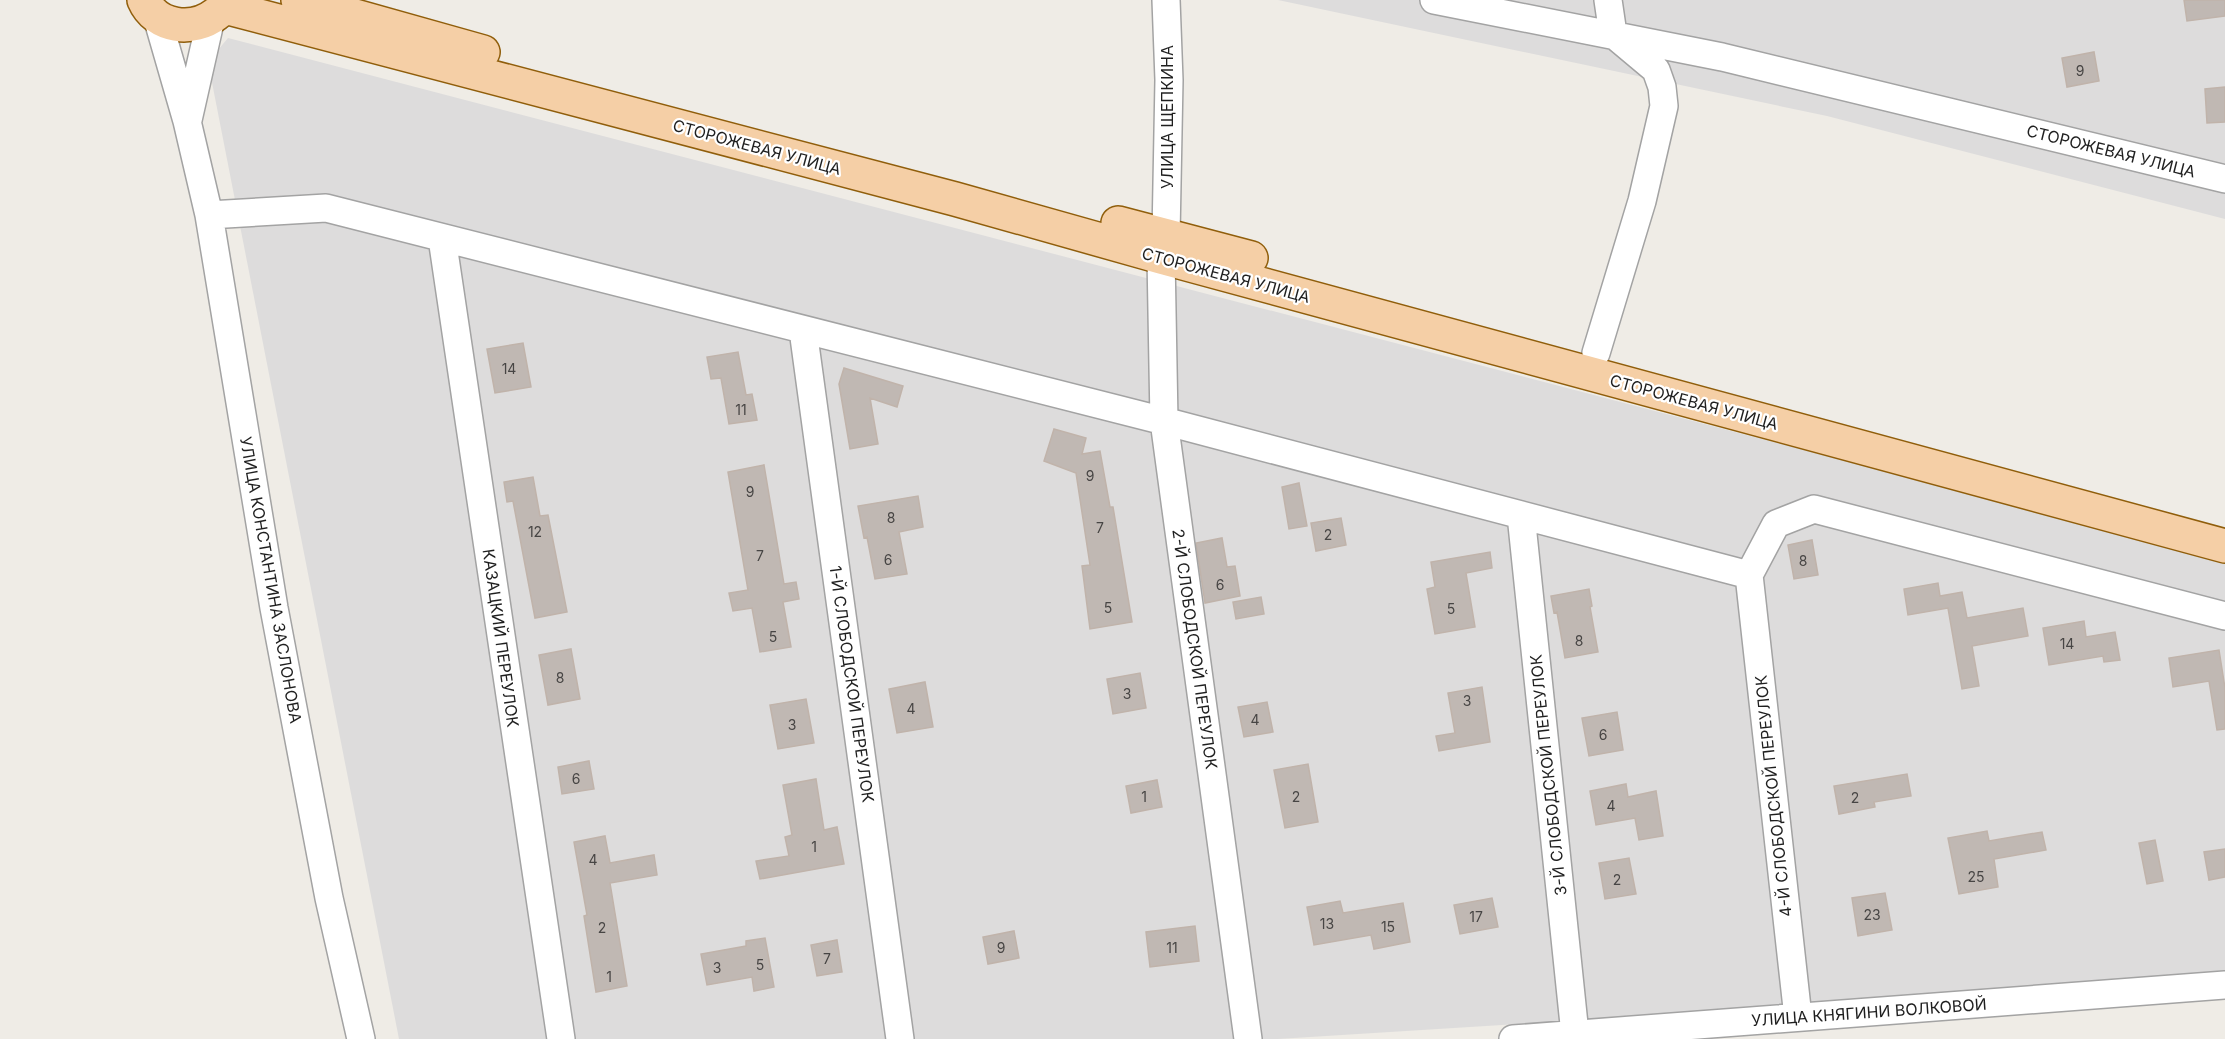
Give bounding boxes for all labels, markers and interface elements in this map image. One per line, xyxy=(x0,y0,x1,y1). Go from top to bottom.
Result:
street label: УЛИЦА ЩЕПКИНА xyxy=(1157,45,1177,189)
house number: 9 xyxy=(2076,62,2084,79)
street label: СТОРОЖЕВАЯ УЛИЦА xyxy=(671,115,843,179)
street label: СТОРОЖЕВАЯ УЛИЦА xyxy=(2024,120,2198,182)
street label: СТОРОЖЕВАЯ УЛИЦА xyxy=(1140,243,1312,307)
house number: 14 xyxy=(502,360,516,377)
street label: СТОРОЖЕВАЯ УЛИЦА xyxy=(1608,370,1780,434)
house number: 11 xyxy=(735,401,747,418)
street label: УЛИЦА КОНСТАНТИНА ЗАСЛОНОВА xyxy=(236,435,306,725)
house number: 9 xyxy=(1086,467,1094,484)
house number: 9 xyxy=(746,483,754,500)
house number: 8 xyxy=(887,509,895,526)
house number: 7 xyxy=(1096,519,1104,536)
house number: 12 xyxy=(528,523,542,540)
house number: 2 xyxy=(1324,526,1332,543)
street label: 2-Й СЛОБОДСКОЙ ПЕРЕУЛОК xyxy=(1168,528,1222,771)
house number: 7 xyxy=(756,547,764,564)
street label: КАЗАЦКИЙ ПЕРЕУЛОК xyxy=(479,548,523,729)
house number: 6 xyxy=(884,551,892,568)
house number: 8 xyxy=(1799,552,1807,569)
street label: 1-Й СЛОБОДСКОЙ ПЕРЕУЛОК xyxy=(825,564,879,804)
house number: 6 xyxy=(1216,576,1224,593)
house number: 5 xyxy=(1104,599,1112,616)
house number: 5 xyxy=(1447,600,1455,617)
house number: 5 xyxy=(769,628,777,645)
house number: 8 xyxy=(1575,632,1583,649)
house number: 14 xyxy=(2060,635,2074,652)
street label: 3-Й СЛОБОДСКОЙ ПЕРЕУЛОК xyxy=(1525,653,1571,897)
house number: 8 xyxy=(556,669,564,686)
street label: 4-Й СЛОБОДСКОЙ ПЕРЕУЛОК xyxy=(1750,674,1796,918)
house number: 3 xyxy=(1123,685,1131,702)
house number: 3 xyxy=(1463,692,1471,709)
house number: 4 xyxy=(906,700,916,717)
house number: 4 xyxy=(1250,711,1260,728)
house number: 3 xyxy=(788,716,796,733)
house number: 6 xyxy=(1599,726,1607,743)
house number: 6 xyxy=(572,770,580,787)
house number: 1 xyxy=(1141,788,1147,805)
house number: 2 xyxy=(1292,788,1300,805)
house number: 2 xyxy=(1851,789,1859,806)
house number: 4 xyxy=(1606,797,1616,814)
house number: 1 xyxy=(811,838,817,855)
house number: 4 xyxy=(588,851,598,868)
house number: 25 xyxy=(1967,868,1985,885)
house number: 2 xyxy=(1613,871,1621,888)
house number: 23 xyxy=(1863,906,1881,923)
house number: 17 xyxy=(1469,908,1483,925)
house number: 13 xyxy=(1320,915,1334,932)
house number: 15 xyxy=(1381,918,1395,935)
house number: 2 xyxy=(598,919,606,936)
house number: 9 xyxy=(997,939,1005,956)
house number: 11 xyxy=(1166,939,1178,956)
house number: 7 xyxy=(823,950,831,967)
house number: 5 xyxy=(756,956,764,973)
house number: 3 xyxy=(713,959,721,976)
house number: 1 xyxy=(606,968,612,985)
street label: УЛИЦА КНЯГИНИ ВОЛКОВОЙ xyxy=(1751,994,1987,1030)

